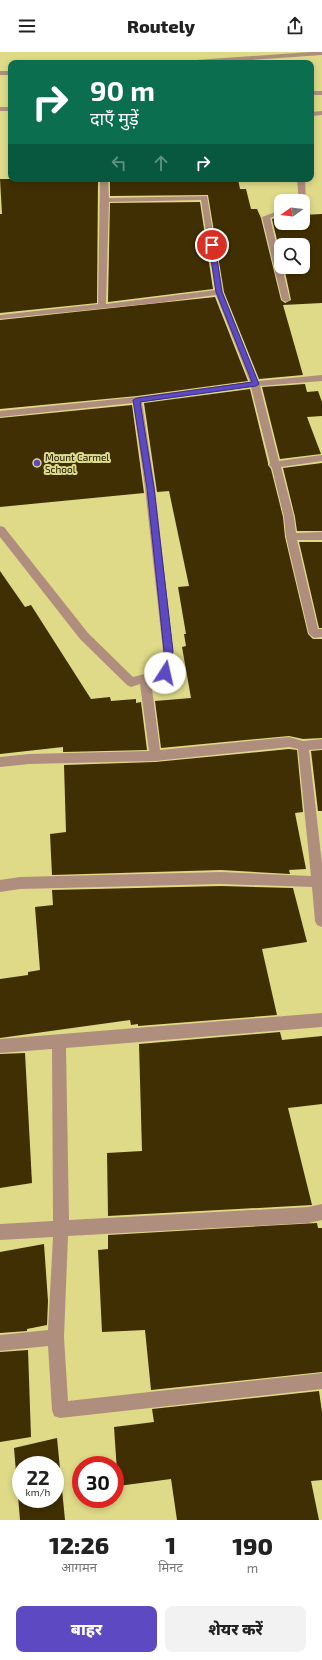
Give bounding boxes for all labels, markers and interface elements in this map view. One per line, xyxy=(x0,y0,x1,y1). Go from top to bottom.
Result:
icon: menu xyxy=(16,15,38,37)
text: Routely xyxy=(127,15,195,37)
icon: share xyxy=(284,15,306,37)
text: 90 m xyxy=(90,73,155,107)
icon: right xyxy=(24,76,76,128)
text: दाएँ मुड़ें xyxy=(90,107,139,129)
icon: left xyxy=(108,152,130,174)
icon: ahead xyxy=(150,152,172,174)
icon: right xyxy=(192,152,214,174)
north arrow xyxy=(274,194,310,230)
map controls xyxy=(274,194,310,274)
pin xyxy=(195,228,229,262)
icon: arrive xyxy=(201,234,223,256)
button: search xyxy=(274,238,310,274)
place label: Mount Carmel School xyxy=(45,451,109,475)
marker: Mount Carmel School xyxy=(32,458,42,468)
position arrow xyxy=(144,652,186,694)
speed limit sign: 30 xyxy=(72,1456,124,1508)
text: 22 xyxy=(26,1465,50,1489)
text: km/h xyxy=(26,1486,50,1498)
text: 12:26 xyxy=(49,1530,109,1559)
text: 1 xyxy=(165,1530,176,1559)
text: 190 xyxy=(232,1531,273,1560)
text: आगमन xyxy=(61,1559,97,1575)
text: मिनट xyxy=(158,1559,183,1575)
text: m xyxy=(247,1560,258,1576)
button: बाहर xyxy=(16,1606,157,1652)
button: शेयर करें xyxy=(165,1606,306,1652)

